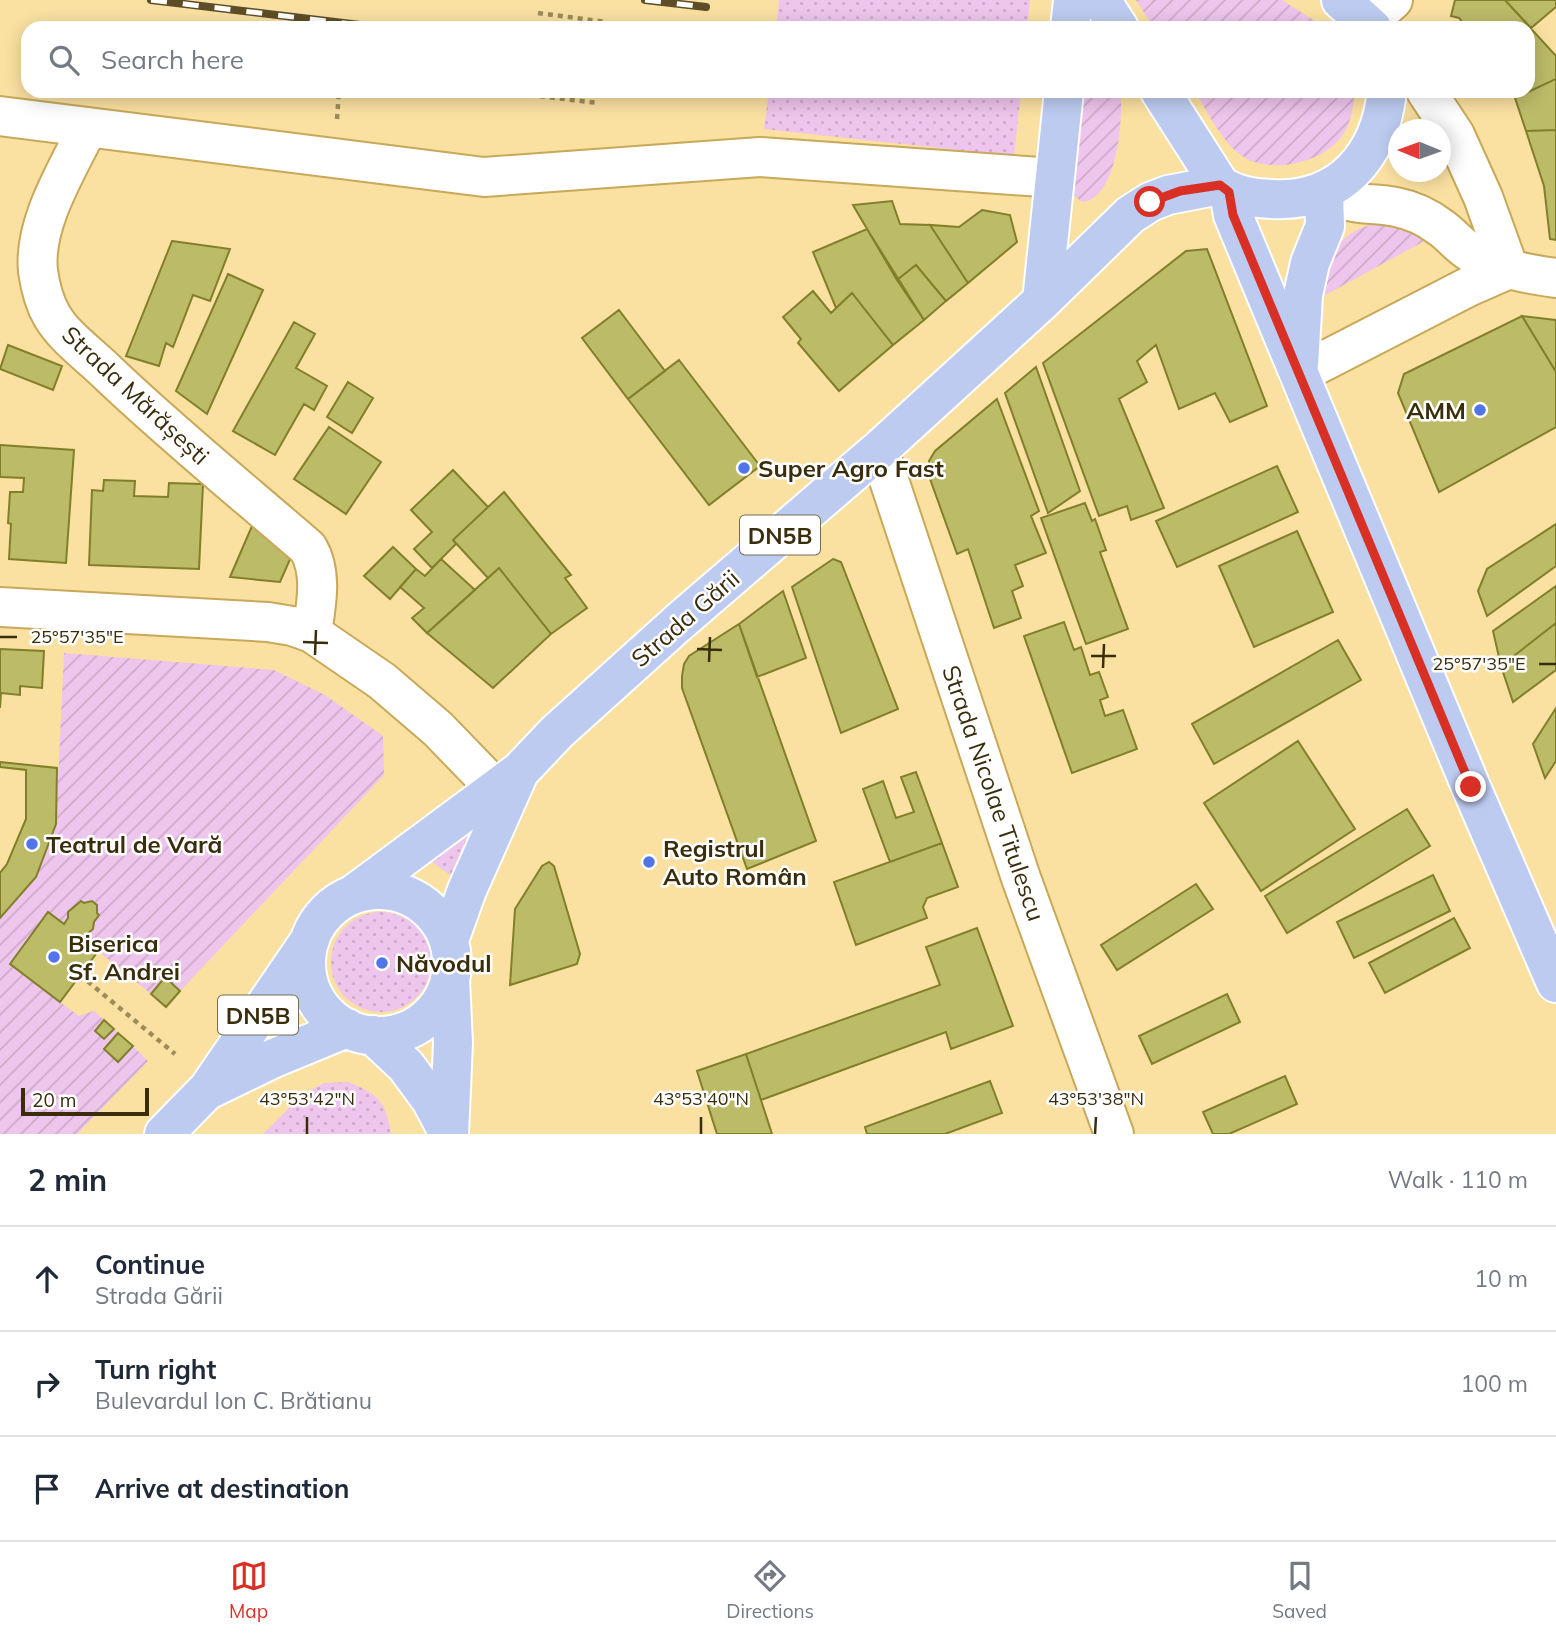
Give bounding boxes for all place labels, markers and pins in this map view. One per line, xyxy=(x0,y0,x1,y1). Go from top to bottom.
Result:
place label: AMM xyxy=(1406,395,1466,425)
marker: AMM xyxy=(1472,402,1488,418)
place label: Super Agro Fast xyxy=(758,453,944,483)
marker: Super Agro Fast xyxy=(736,460,752,476)
place label: Teatrul de Vară xyxy=(46,829,222,859)
place label: Registrul Auto Român xyxy=(663,833,807,891)
marker: Teatrul de Vară xyxy=(24,836,40,852)
marker: Registrul Auto Român xyxy=(641,854,657,870)
place label: Biserica Sf. Andrei xyxy=(68,928,180,986)
place label: Năvodul xyxy=(396,948,491,978)
marker: Biserica Sf. Andrei xyxy=(46,949,62,965)
marker: Năvodul xyxy=(374,955,390,971)

